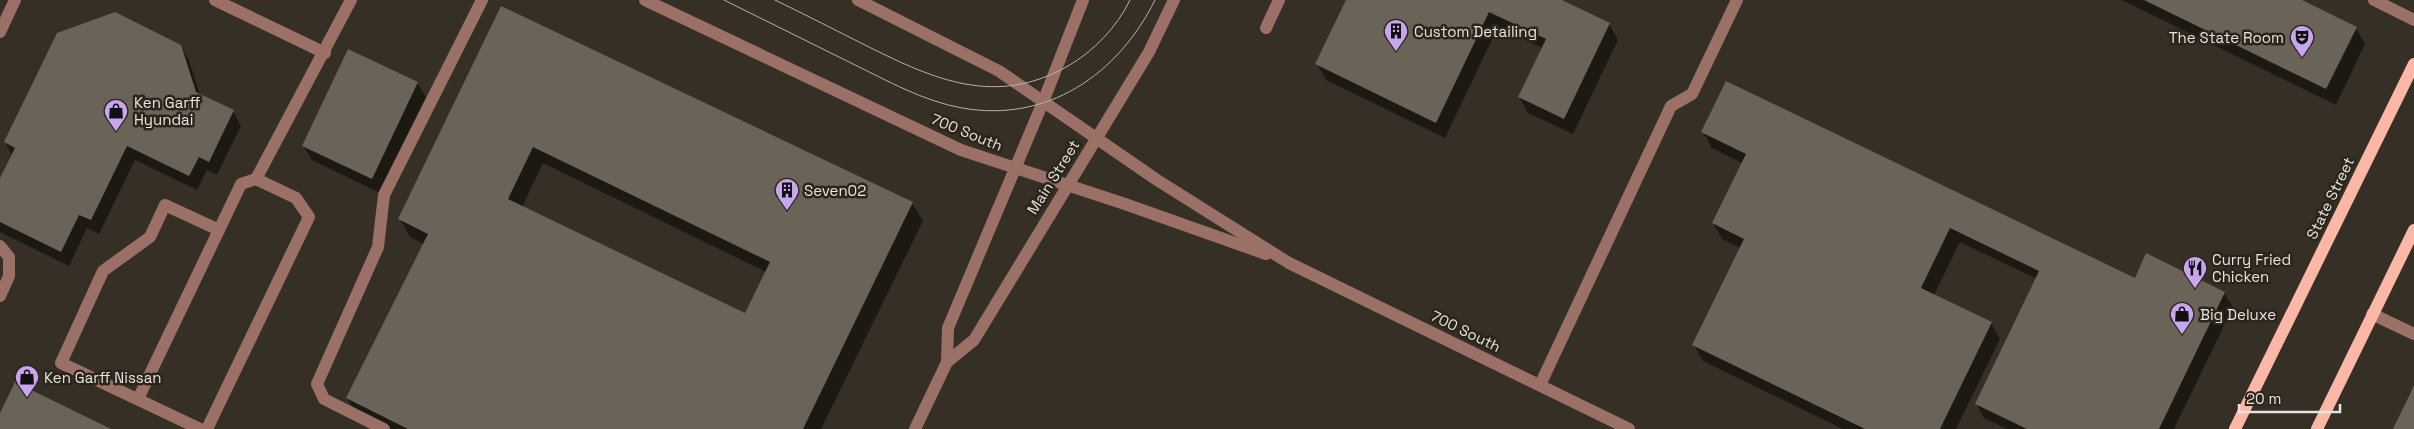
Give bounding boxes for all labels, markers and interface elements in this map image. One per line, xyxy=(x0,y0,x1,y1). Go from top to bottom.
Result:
building icon: Custom Detailing xyxy=(1383,18,1409,52)
place label: Custom Detailing xyxy=(1414,22,1537,41)
theatre icon: The State Room xyxy=(2289,24,2315,58)
place label: The State Room xyxy=(2169,28,2284,47)
place label: Ken Garff Hyundai xyxy=(134,93,201,129)
shop icon: Ken Garff Hyundai xyxy=(103,98,129,132)
street label: 700 South xyxy=(929,109,1005,155)
street label: Main Street xyxy=(1023,136,1083,218)
street label: State Street xyxy=(2302,154,2358,242)
building icon: Seven02 xyxy=(774,177,800,211)
place label: Seven02 xyxy=(804,181,866,200)
place label: Curry Fried Chicken xyxy=(2212,250,2291,286)
restaurant icon: Curry Fried Chicken xyxy=(2182,255,2208,289)
shop icon: Big Deluxe xyxy=(2169,301,2195,335)
place label: Big Deluxe xyxy=(2200,305,2276,324)
street label: 700 South xyxy=(1428,306,1504,356)
shop icon: Ken Garff Nissan xyxy=(14,364,40,398)
place label: Ken Garff Nissan xyxy=(44,368,161,387)
scale bar xyxy=(2239,382,2340,414)
text: 20 m xyxy=(2246,389,2281,408)

